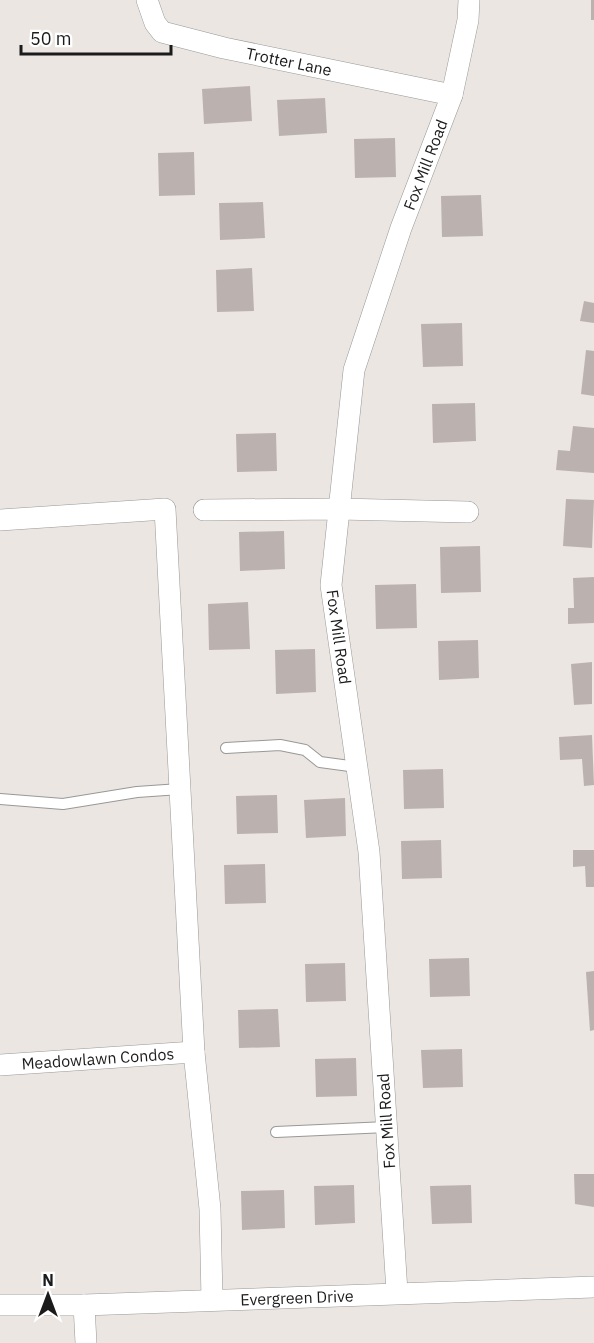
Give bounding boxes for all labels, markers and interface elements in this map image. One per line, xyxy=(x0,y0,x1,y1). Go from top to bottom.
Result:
scale bar xyxy=(21,18,171,56)
text: 50 m xyxy=(30,27,72,50)
street label: Trotter Lane xyxy=(244,43,334,80)
street label: Fox Mill Road xyxy=(399,117,452,213)
street label: Fox Mill Road xyxy=(322,588,356,686)
street label: Meadowlawn Condos xyxy=(21,1043,175,1074)
street label: Fox Mill Road xyxy=(373,1073,399,1169)
north arrow xyxy=(18,1265,78,1325)
text: N xyxy=(42,1270,54,1290)
street label: Evergreen Drive xyxy=(240,1285,354,1309)

